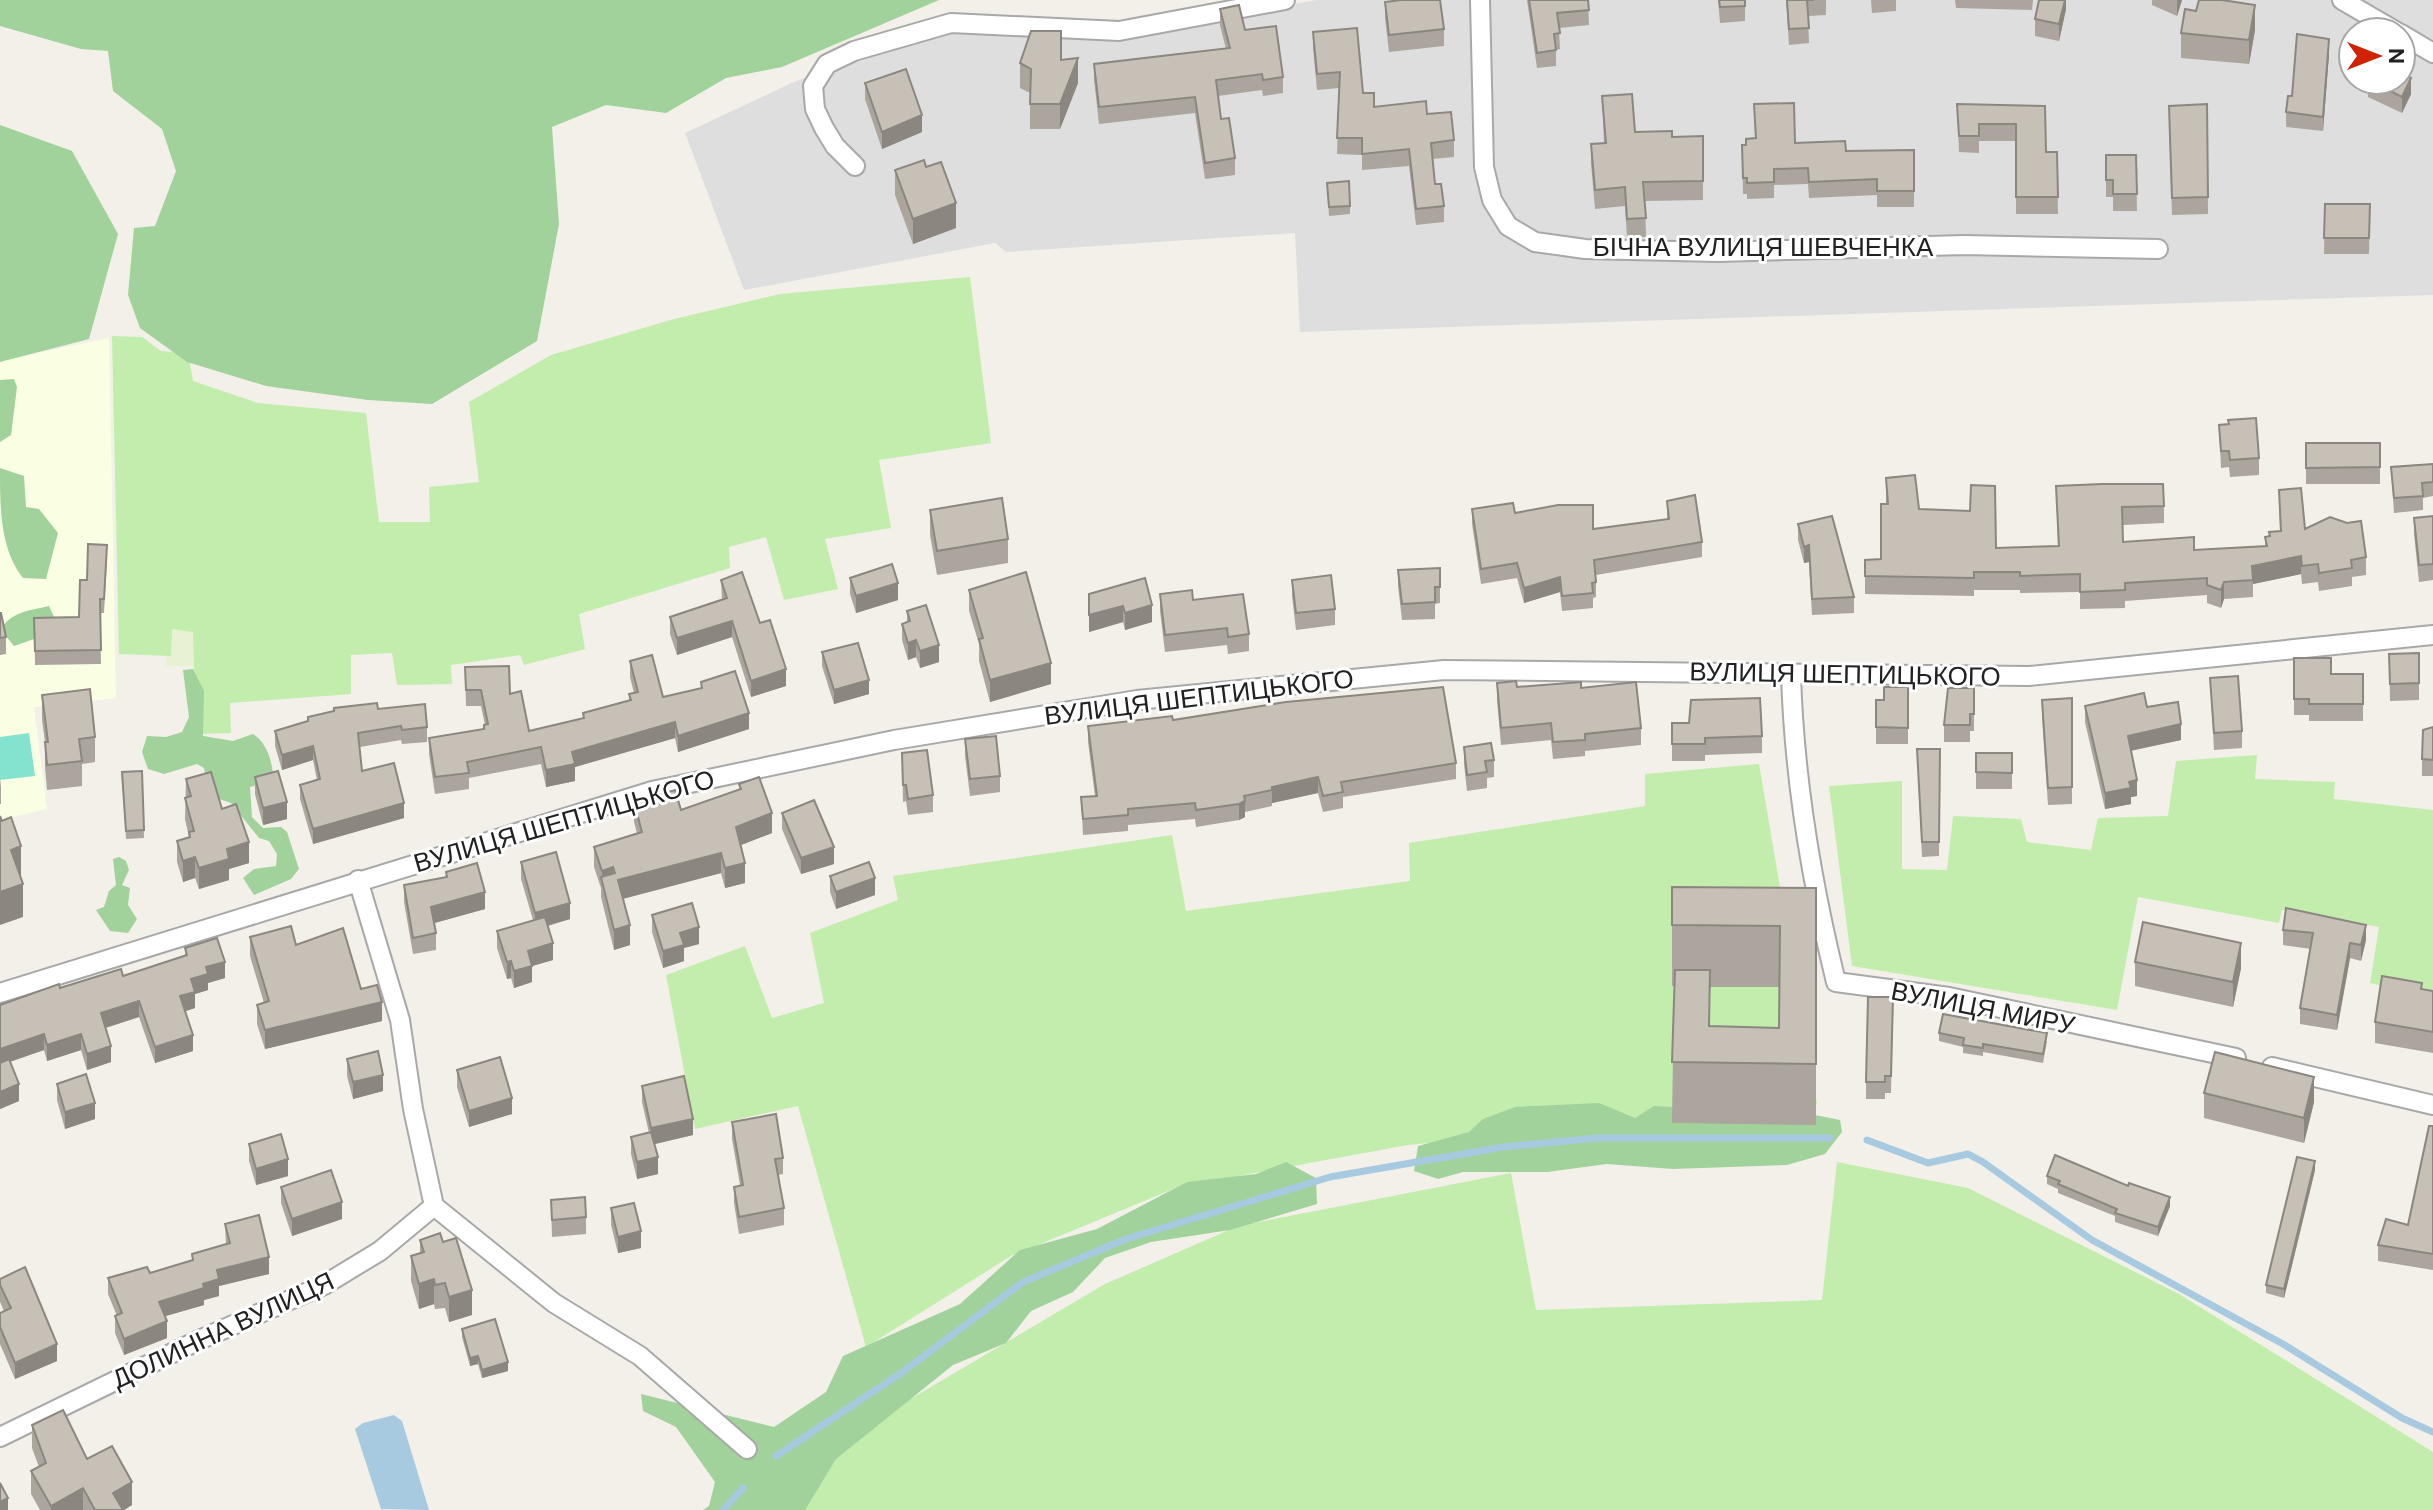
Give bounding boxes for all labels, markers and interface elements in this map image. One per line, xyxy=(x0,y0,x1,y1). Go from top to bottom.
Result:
north arrow xyxy=(2337,16,2417,96)
text: N xyxy=(2382,48,2411,64)
street label: БІЧНА ВУЛИЦЯ ШЕВЧЕНКА xyxy=(1593,230,1934,264)
street label: ВУЛИЦЯ ШЕПТИЦЬКОГО xyxy=(1689,654,2001,694)
street label: ВУЛИЦЯ ШЕПТИЦЬКОГО xyxy=(1042,661,1356,733)
street label: ВУЛИЦЯ ШЕПТИЦЬКОГО xyxy=(410,762,718,880)
street label: ВУЛИЦЯ МИРУ xyxy=(1888,974,2078,1043)
street label: ДОЛИННА ВУЛИЦЯ xyxy=(107,1264,339,1396)

